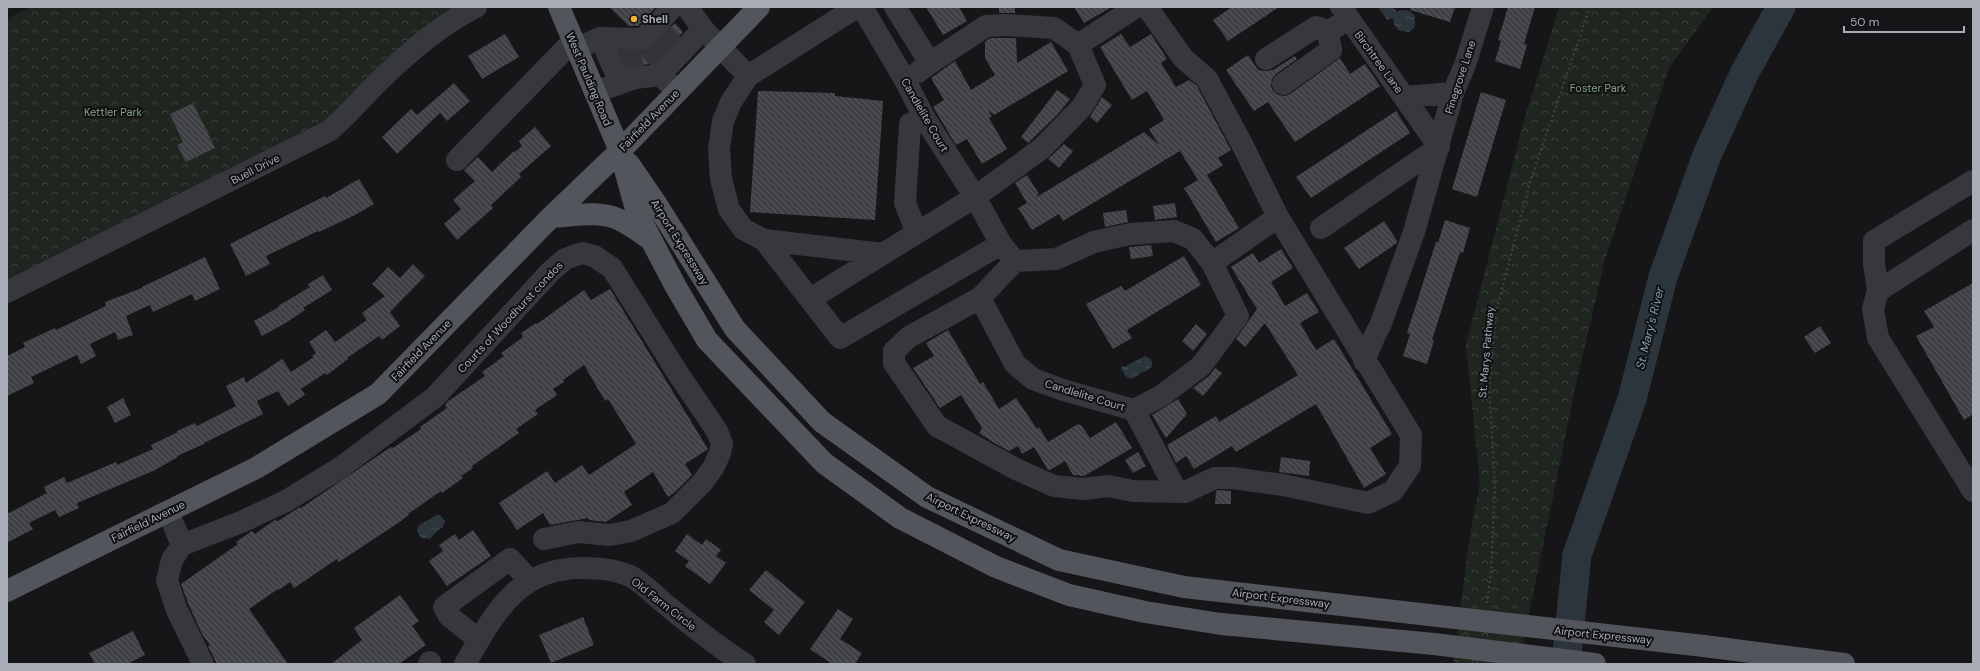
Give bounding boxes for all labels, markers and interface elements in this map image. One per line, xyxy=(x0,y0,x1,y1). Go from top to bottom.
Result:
scale bar xyxy=(1844,8,1964,34)
place label: Shell xyxy=(642,12,668,26)
marker: Shell xyxy=(629,14,639,24)
text: 50 m xyxy=(1850,14,1879,30)
street label: Birchtree Lane xyxy=(1352,28,1406,96)
street label: West Paulding Road xyxy=(563,30,615,128)
street label: Pinegrove Lane xyxy=(1441,38,1479,116)
street label: Candlelite Court xyxy=(898,75,952,155)
park label: Foster Park xyxy=(1570,81,1627,95)
street label: Fairfield Avenue xyxy=(616,86,682,154)
park label: Kettler Park xyxy=(84,105,143,119)
street label: Buell Drive xyxy=(228,151,282,187)
street label: Airport Expressway xyxy=(648,197,712,287)
street label: Courts of Woodhurst condos xyxy=(454,258,566,376)
water label: St. Mary's River xyxy=(1632,285,1668,371)
street label: St. Marys Pathway xyxy=(1475,306,1497,398)
street label: Fairfield Avenue xyxy=(388,316,454,384)
street label: Candlelite Court xyxy=(1043,376,1127,414)
street label: Airport Expressway xyxy=(924,489,1018,545)
street label: Fairfield Avenue xyxy=(109,497,187,545)
street label: Old Farm Circle xyxy=(629,574,699,634)
street label: Airport Expressway xyxy=(1231,585,1331,611)
street label: Airport Expressway xyxy=(1553,623,1653,647)

